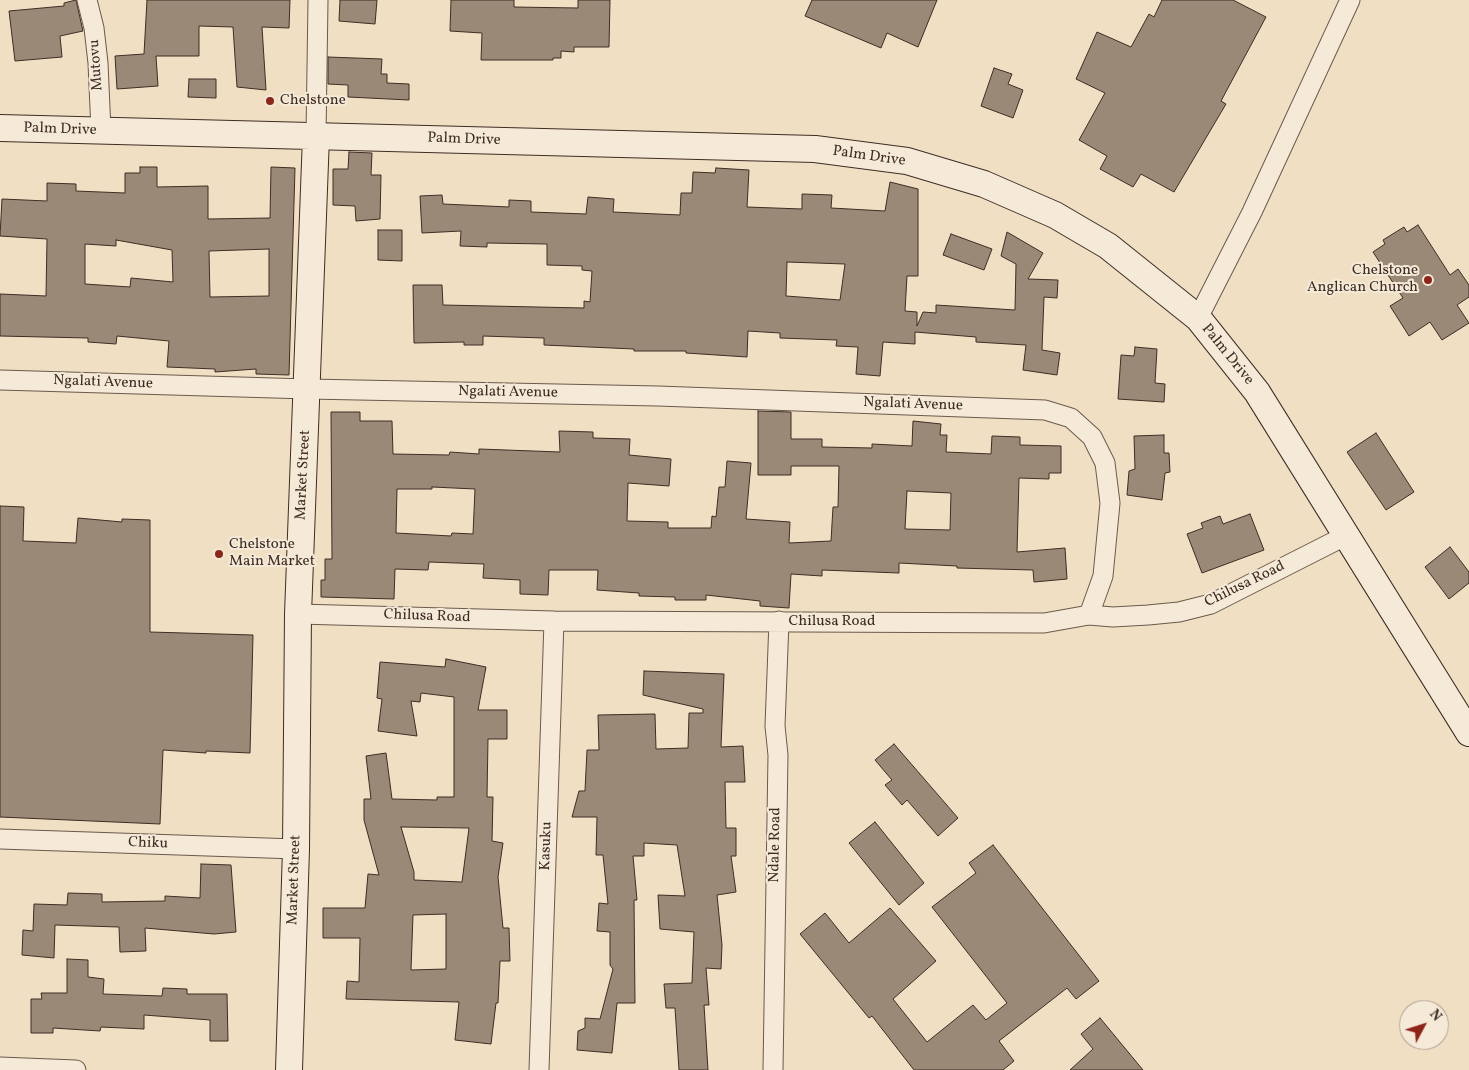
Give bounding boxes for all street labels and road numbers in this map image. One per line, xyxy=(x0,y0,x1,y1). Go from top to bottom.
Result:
street label: Mutovu xyxy=(86,39,108,91)
street label: Palm Drive xyxy=(23,120,97,140)
street label: Palm Drive xyxy=(427,130,501,150)
street label: Palm Drive xyxy=(831,143,907,171)
street label: Palm Drive xyxy=(1197,321,1257,389)
street label: Ngalati Avenue xyxy=(53,372,153,394)
street label: Ngalati Avenue xyxy=(458,383,558,403)
street label: Ngalati Avenue xyxy=(863,394,963,416)
street label: Market Street xyxy=(293,429,315,521)
street label: Chilusa Road xyxy=(1202,558,1288,612)
street label: Chilusa Road xyxy=(383,606,471,628)
street label: Chilusa Road xyxy=(789,613,875,631)
street label: Ndale Road xyxy=(766,807,786,883)
street label: Kasuku xyxy=(537,821,557,871)
street label: Chiku xyxy=(128,834,168,854)
street label: Market Street xyxy=(284,835,306,925)

